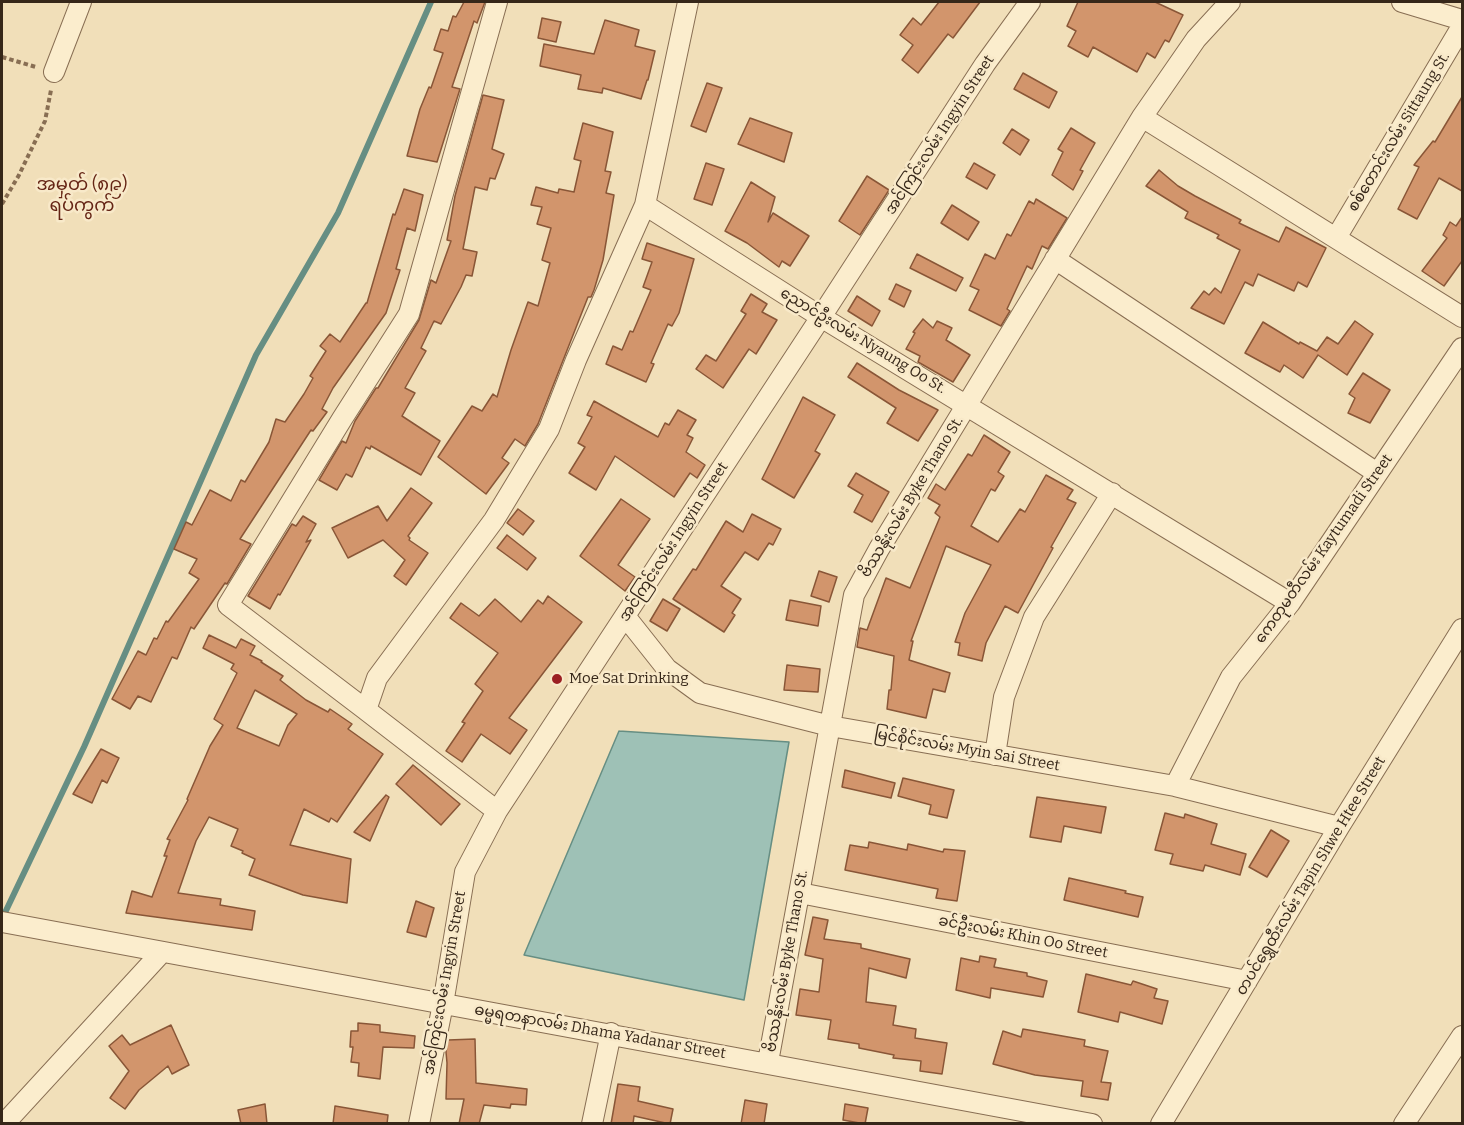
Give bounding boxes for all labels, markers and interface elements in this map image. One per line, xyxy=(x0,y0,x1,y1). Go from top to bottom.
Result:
street label: စစ်တောင်းလမ်း Sittaung St. xyxy=(1344,49,1454,215)
street label: အင်ကြင်းလမ်း Ingyin Street xyxy=(882,52,998,218)
district label: အမှတ် (၈၉) ရပ်ကွက် xyxy=(36,174,128,216)
street label: ညောင်ဦးလမ်း Nyaung Oo St. xyxy=(777,284,949,398)
street label: ဗိဿနိုးလမ်း Byke Thano St. xyxy=(857,413,967,581)
street label: ကေတုမတီလမ်း Kaytumadi Street xyxy=(1252,451,1396,647)
street label: အင်ကြင်းလမ်း Ingyin Street xyxy=(616,459,732,625)
place label: Moe Sat Drinking xyxy=(569,670,689,688)
marker: Moe Sat Drinking xyxy=(550,672,564,686)
street label: မြင်စိုင်းလမ်း Myin Sai Street xyxy=(873,725,1061,775)
street label: တပင်ရွှေထီးလမ်း Tapin Shwe Htee Street xyxy=(1232,753,1390,999)
street label: ဗိဿနိုးလမ်း Byke Thano St. xyxy=(762,869,812,1053)
street label: အင်ကြင်းလမ်း Ingyin Street xyxy=(420,890,470,1076)
street label: ခင်ဦးလမ်း Khin Oo Street xyxy=(937,912,1109,962)
street label: ဓမ္မရတနာလမ်း Dhama Yadanar Street xyxy=(473,1001,727,1063)

